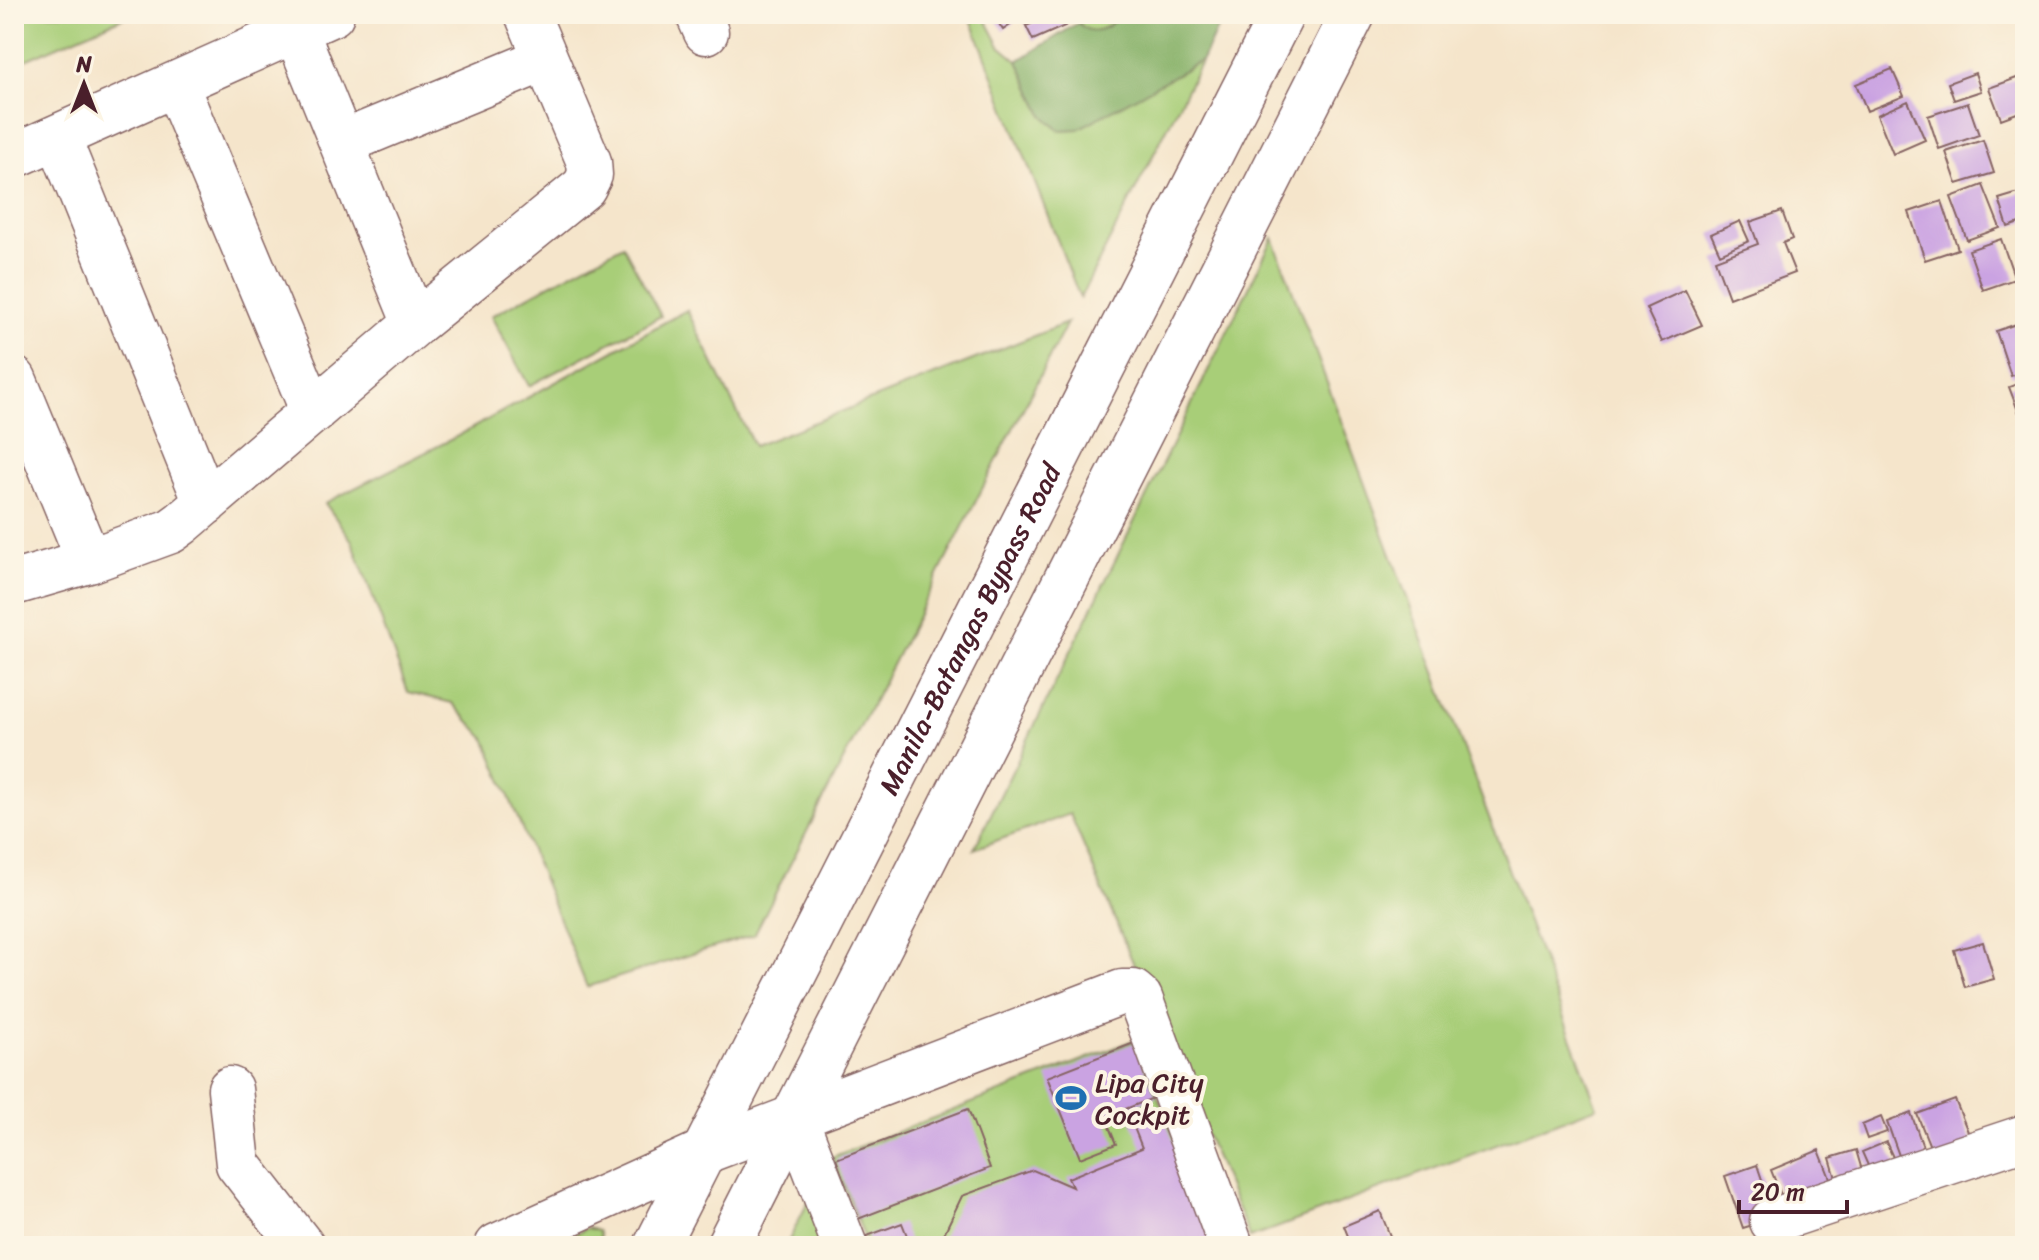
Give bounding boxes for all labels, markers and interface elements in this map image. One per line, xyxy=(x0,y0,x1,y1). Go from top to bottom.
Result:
north arrow xyxy=(44,44,124,124)
text: N xyxy=(75,45,92,84)
street label: Manila-Batangas Bypass Road xyxy=(865,453,1075,804)
place label: Lipa City Cockpit xyxy=(1095,1058,1204,1139)
sports icon: Lipa City Cockpit xyxy=(1054,1081,1088,1115)
scale bar xyxy=(1739,1164,1847,1214)
text: 20 m xyxy=(1751,1171,1805,1213)

